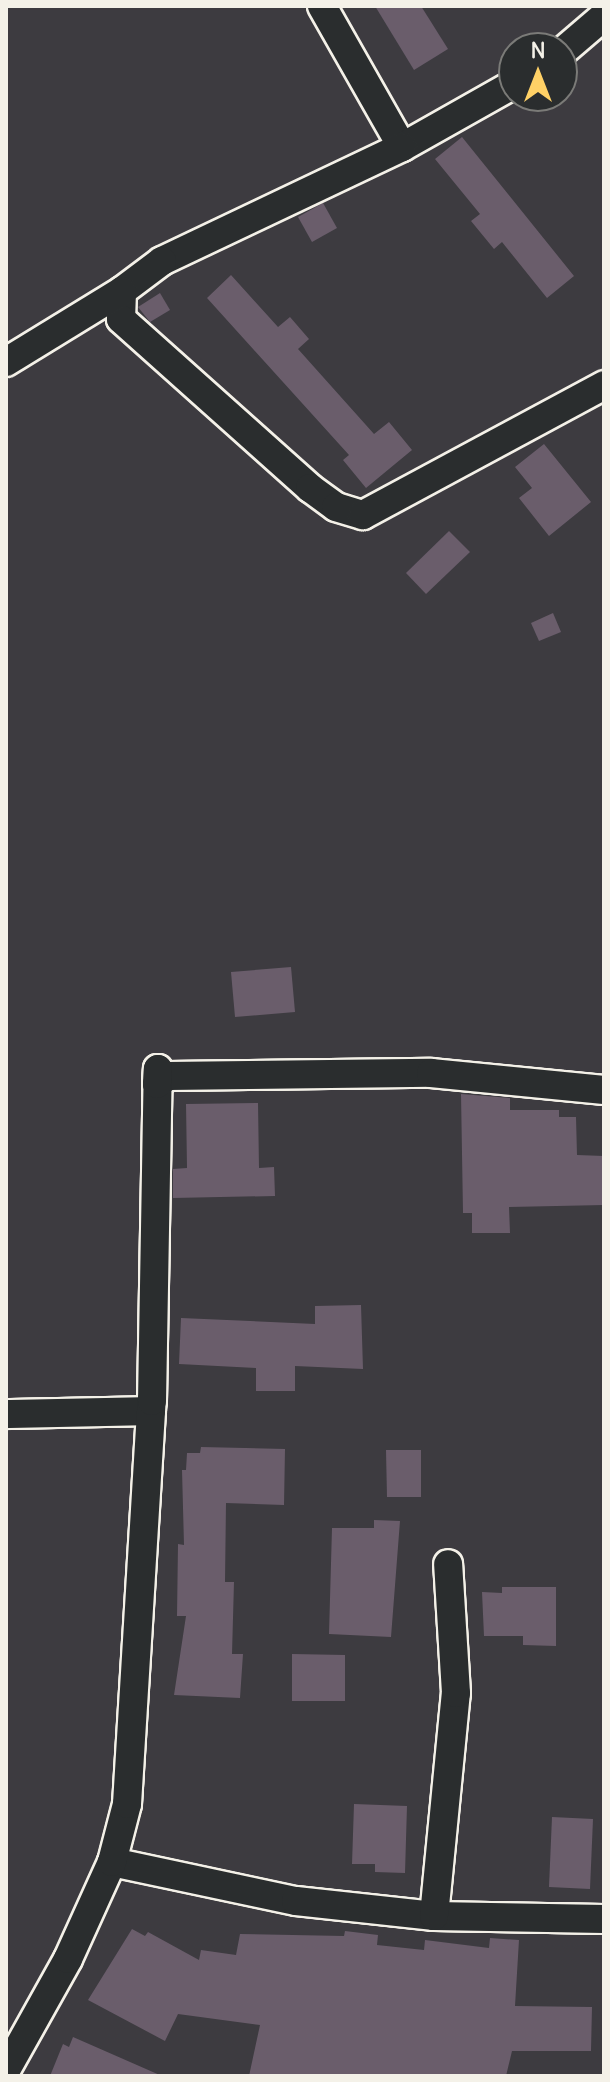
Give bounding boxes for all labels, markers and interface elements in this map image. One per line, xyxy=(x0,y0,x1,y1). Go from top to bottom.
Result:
north arrow xyxy=(498,32,578,112)
text: N xyxy=(530,36,546,64)

